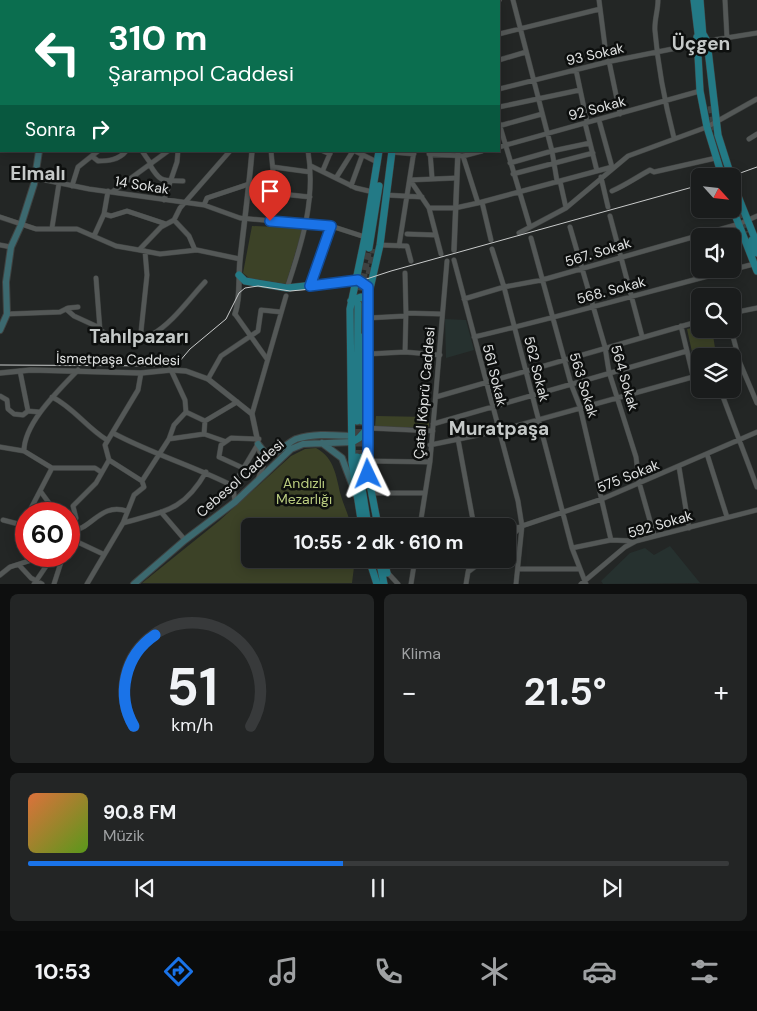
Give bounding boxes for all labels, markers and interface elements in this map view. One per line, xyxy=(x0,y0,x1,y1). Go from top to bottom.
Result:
text: 310 m xyxy=(108,15,207,61)
icon: left xyxy=(25,20,90,85)
district label: Üçgen xyxy=(672,31,730,56)
street label: 93 Sokak xyxy=(564,39,626,69)
text: Şarampol Caddesi xyxy=(108,59,294,88)
street label: 92 Sokak xyxy=(566,92,628,124)
icon: right xyxy=(86,115,114,143)
text: Sonra xyxy=(25,117,76,142)
district label: Elmalı xyxy=(10,161,66,186)
north arrow xyxy=(691,168,741,218)
map controls xyxy=(691,168,741,398)
pin xyxy=(249,170,291,221)
street label: 14 Sokak xyxy=(114,172,170,198)
icon: arrive xyxy=(256,177,284,205)
button: sound xyxy=(691,228,741,278)
street label: 567. Sokak xyxy=(563,233,633,271)
street label: 568. Sokak xyxy=(575,272,647,308)
button: search xyxy=(691,288,741,338)
district label: Tahılpazarı xyxy=(89,324,189,349)
street label: Çatal Köprü Caddesi xyxy=(409,326,439,460)
street label: 562 Sokak xyxy=(520,334,554,404)
street label: 561 Sokak xyxy=(479,342,511,408)
street label: 564 Sokak xyxy=(607,343,643,413)
button: layers xyxy=(691,348,741,398)
street label: İsmetpaşa Caddesi xyxy=(56,349,180,369)
street label: 563 Sokak xyxy=(566,350,602,420)
district label: Muratpaşa xyxy=(449,416,549,441)
street label: Cebesol Caddesi xyxy=(193,435,287,521)
position arrow xyxy=(341,447,393,499)
street label: 575 Sokak xyxy=(594,455,662,497)
park label: Andızlı Mezarlığı xyxy=(276,474,332,508)
speed limit sign: 60 xyxy=(15,502,80,567)
street label: 592 Sokak xyxy=(626,506,694,542)
text: 10:55 · 2 dk · 610 m xyxy=(294,530,463,555)
text: Klima xyxy=(402,643,441,664)
text: 51 xyxy=(166,653,217,721)
text: 21.5° xyxy=(524,667,607,717)
text: − xyxy=(402,674,417,711)
text: + xyxy=(714,674,729,711)
text: km/h xyxy=(171,713,213,737)
text: 90.8 FM xyxy=(103,800,176,825)
text: Müzik xyxy=(103,825,145,846)
icon: previous xyxy=(131,874,159,902)
icon: pause xyxy=(364,874,392,902)
icon: next xyxy=(598,874,626,902)
icon: directions xyxy=(161,954,196,989)
icon: music xyxy=(266,954,301,989)
icon: phone xyxy=(371,954,406,989)
icon: climate xyxy=(477,954,512,989)
icon: car xyxy=(582,954,617,989)
icon: filters xyxy=(687,954,722,989)
text: 10:53 xyxy=(35,957,91,986)

